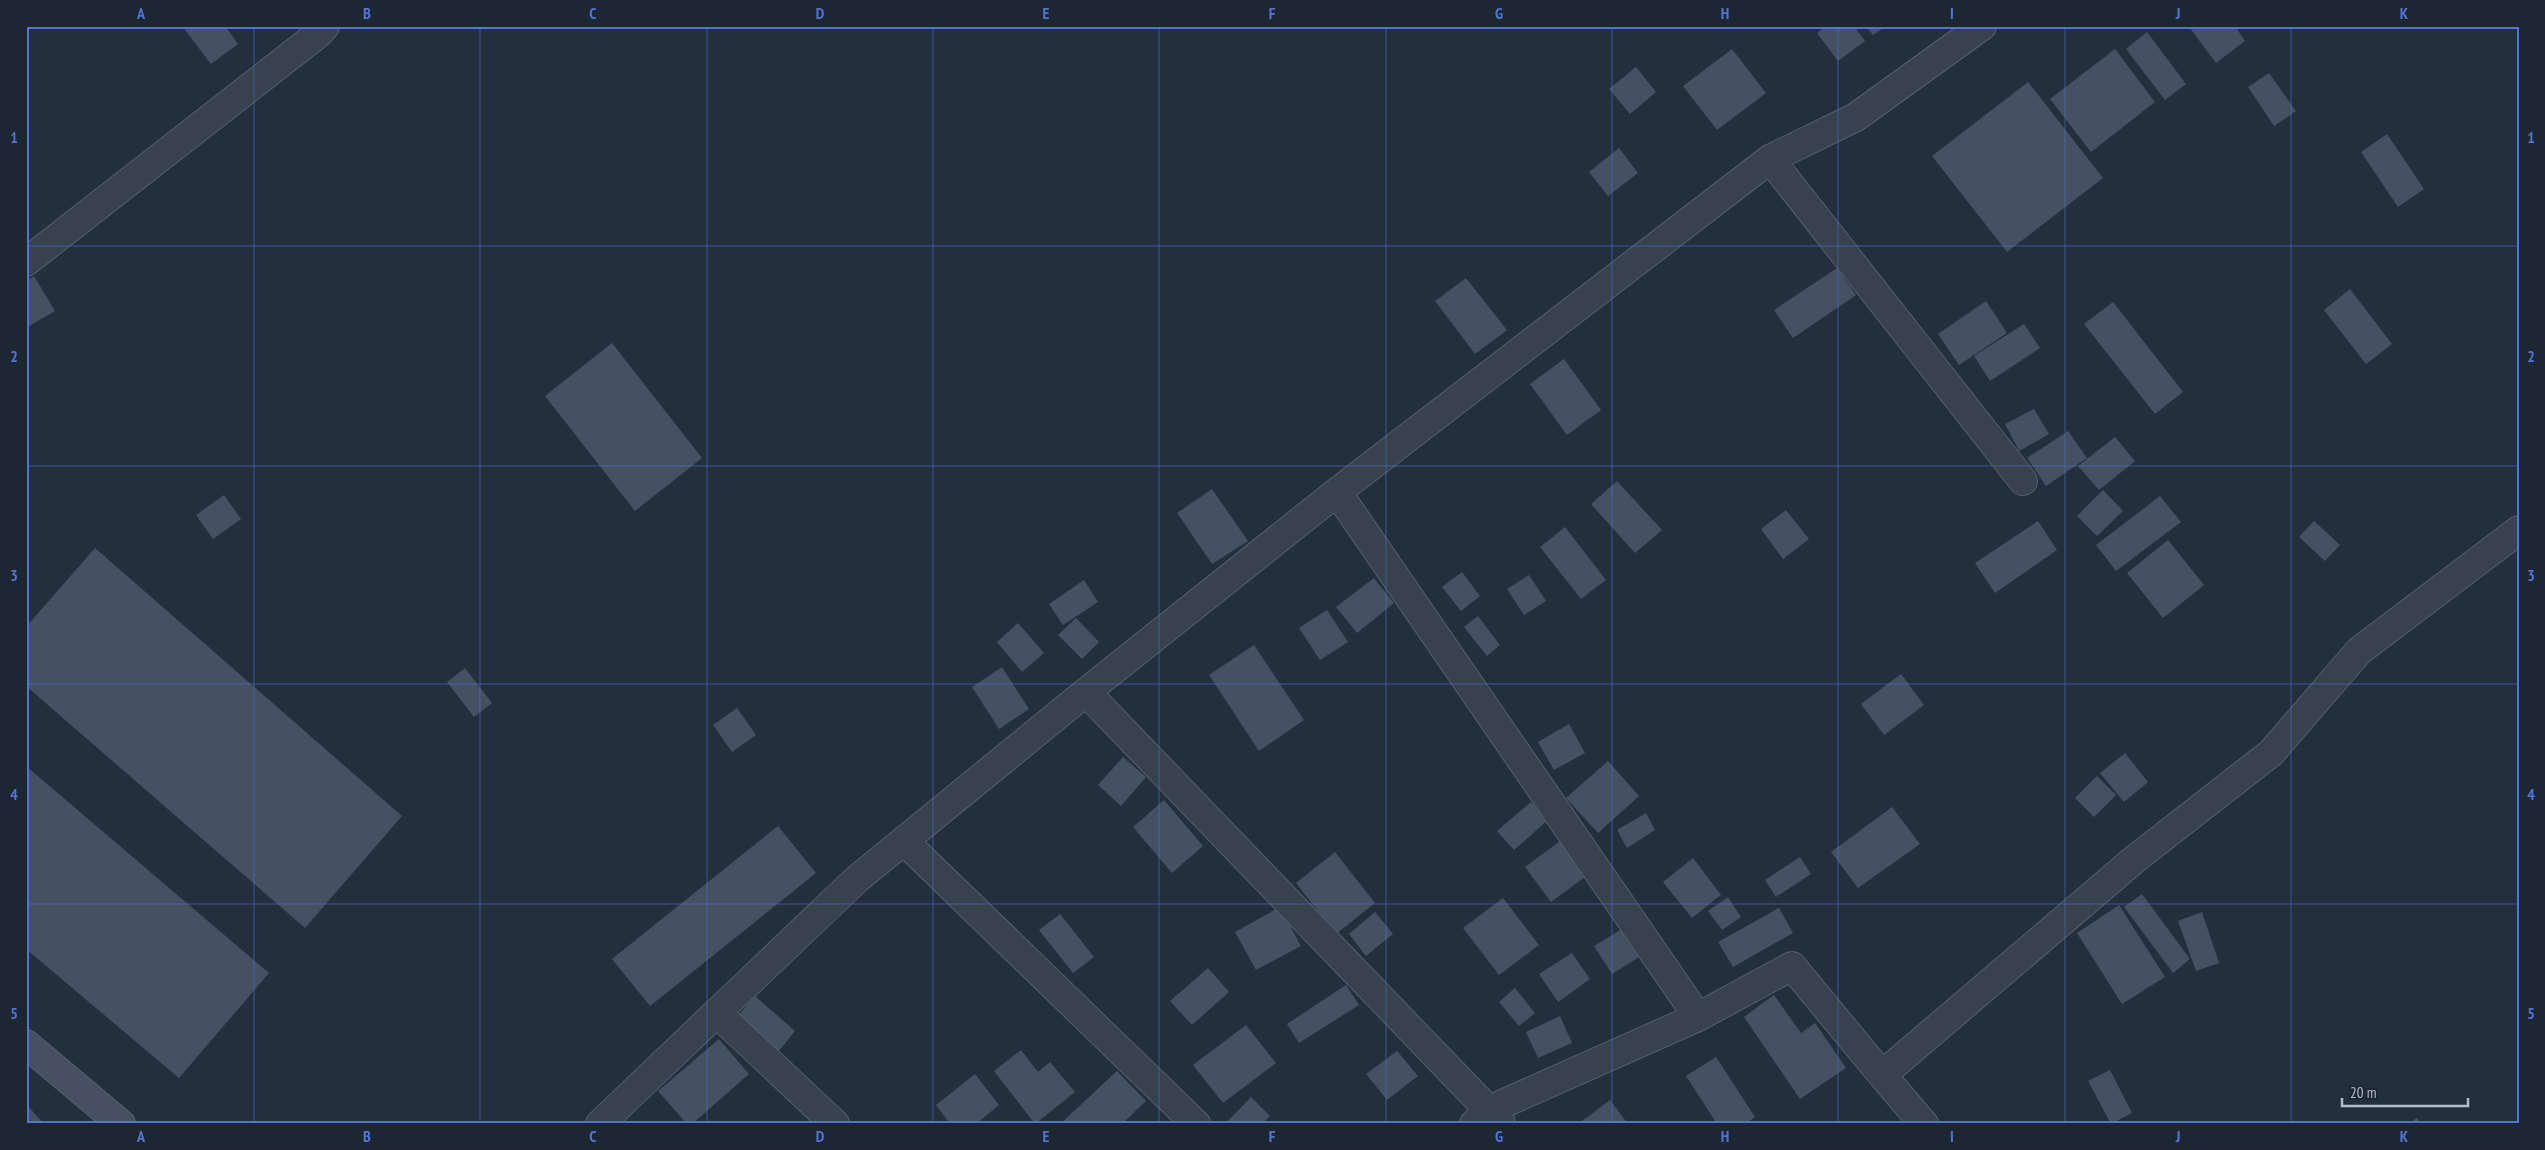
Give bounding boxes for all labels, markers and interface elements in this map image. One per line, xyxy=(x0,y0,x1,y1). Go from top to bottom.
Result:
text: A xyxy=(136,3,146,23)
text: B xyxy=(363,3,371,23)
text: C xyxy=(589,3,597,23)
text: D xyxy=(816,3,825,23)
text: E xyxy=(1043,3,1050,23)
text: F xyxy=(1269,3,1276,23)
text: G xyxy=(1495,3,1503,23)
text: H xyxy=(1721,3,1729,23)
text: I xyxy=(1950,3,1954,23)
text: J xyxy=(2175,3,2180,23)
text: K xyxy=(2400,3,2409,23)
text: 1 xyxy=(10,127,18,147)
text: 1 xyxy=(2527,127,2535,147)
text: 2 xyxy=(10,346,18,366)
text: 2 xyxy=(2527,346,2535,366)
text: 3 xyxy=(10,565,18,585)
text: 3 xyxy=(2527,565,2535,585)
text: 4 xyxy=(10,784,18,804)
text: 4 xyxy=(2527,784,2535,804)
text: 5 xyxy=(10,1003,18,1023)
text: 5 xyxy=(2527,1003,2535,1023)
scale bar xyxy=(2342,1075,2469,1107)
text: 20 m xyxy=(2350,1083,2376,1102)
text: A xyxy=(136,1126,146,1146)
text: B xyxy=(363,1126,371,1146)
text: C xyxy=(589,1126,597,1146)
text: D xyxy=(816,1126,825,1146)
text: E xyxy=(1043,1126,1050,1146)
text: F xyxy=(1269,1126,1276,1146)
text: G xyxy=(1495,1126,1503,1146)
text: H xyxy=(1721,1126,1729,1146)
text: I xyxy=(1950,1126,1954,1146)
text: J xyxy=(2175,1126,2180,1146)
text: K xyxy=(2400,1126,2409,1146)

